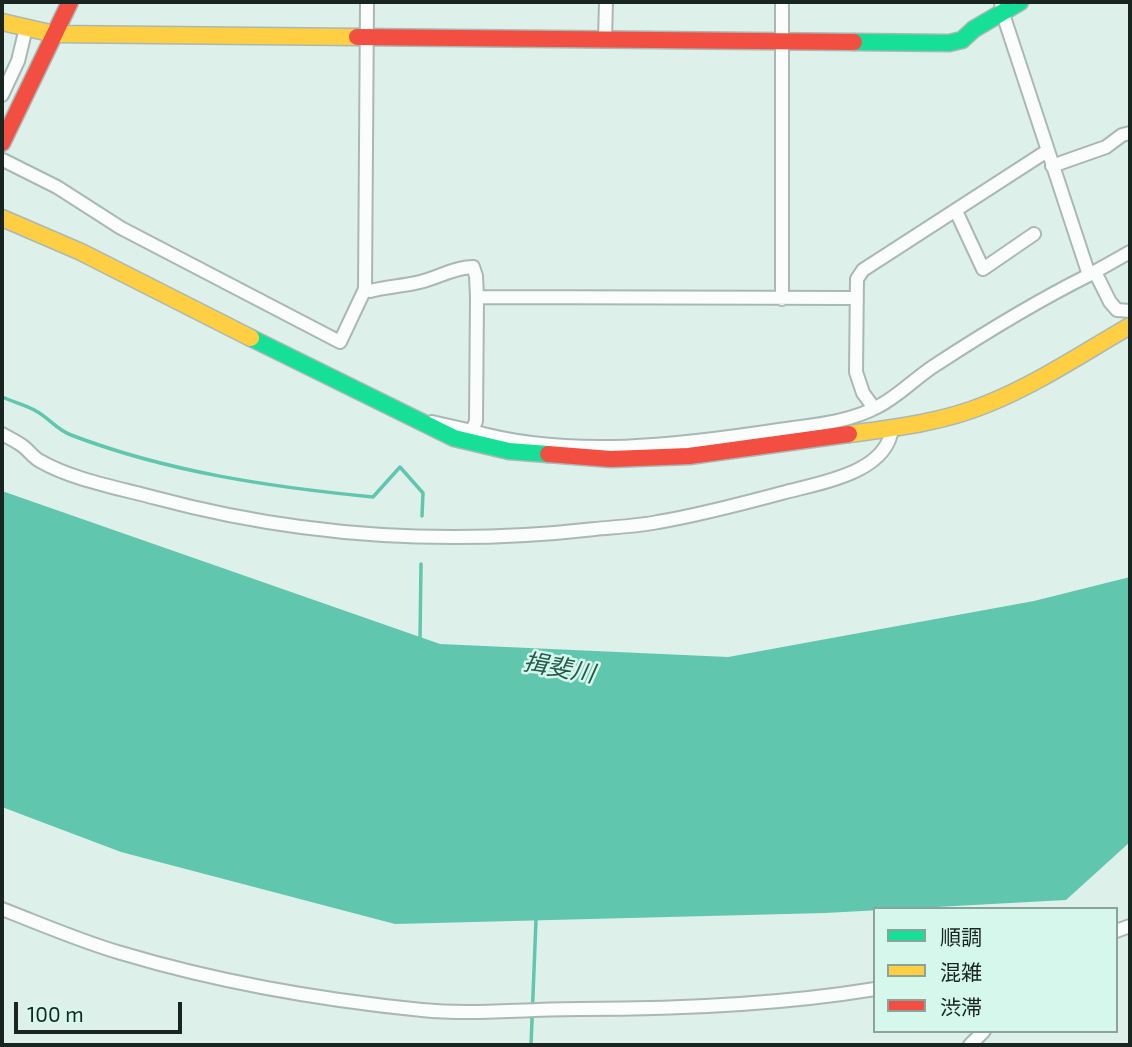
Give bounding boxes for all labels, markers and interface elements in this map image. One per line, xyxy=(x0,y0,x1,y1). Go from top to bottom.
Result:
water label: 揖斐川 xyxy=(521,648,597,688)
legend xyxy=(873,907,1118,1033)
text: 順調 xyxy=(940,924,982,949)
text: 混雑 xyxy=(940,959,982,984)
scale bar xyxy=(18,988,186,1032)
text: 渋滞 xyxy=(940,994,982,1019)
text: 100 m xyxy=(27,1001,84,1026)

